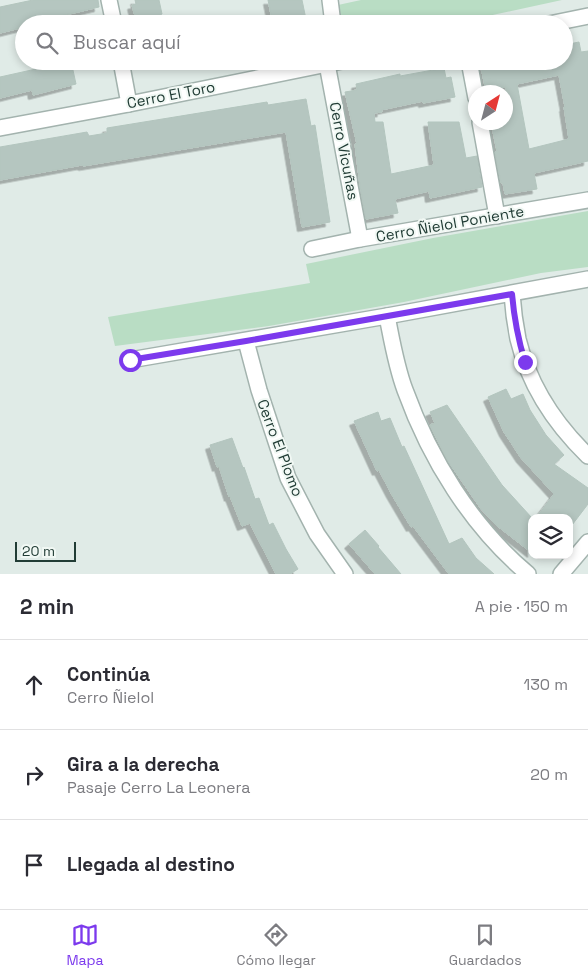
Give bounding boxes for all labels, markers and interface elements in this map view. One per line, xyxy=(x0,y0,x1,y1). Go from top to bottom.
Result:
search box xyxy=(15,15,573,70)
icon: search xyxy=(33,29,61,57)
text: Buscar aquí xyxy=(73,30,181,55)
street label: Cerro El Toro xyxy=(125,77,217,112)
north arrow xyxy=(468,85,513,130)
street label: Cerro Vicuñas xyxy=(326,100,363,202)
street label: Cerro Ñielol Poniente xyxy=(374,201,526,246)
route start xyxy=(119,349,142,372)
route end xyxy=(514,351,537,374)
street label: Cerro El Plomo xyxy=(253,396,308,499)
map controls xyxy=(528,514,573,559)
button: layers xyxy=(528,514,573,559)
scale bar xyxy=(15,539,76,562)
text: 20 m xyxy=(22,542,55,560)
text: 2 min xyxy=(20,593,74,620)
text: A pie · 150 m xyxy=(475,596,568,617)
text: Continúa xyxy=(67,662,150,687)
icon: ahead xyxy=(20,671,48,699)
text: 130 m xyxy=(524,674,568,695)
text: Cerro Ñielol xyxy=(67,687,154,708)
text: Gira a la derecha xyxy=(67,752,219,777)
icon: right xyxy=(20,761,48,789)
text: 20 m xyxy=(530,764,568,785)
text: Pasaje Cerro La Leonera xyxy=(67,777,251,798)
icon: arrive xyxy=(20,851,48,879)
text: Llegada al destino xyxy=(67,852,235,877)
tab: Mapa xyxy=(66,921,104,969)
tab: Cómo llegar xyxy=(237,921,316,969)
tab: Guardados xyxy=(449,921,522,969)

